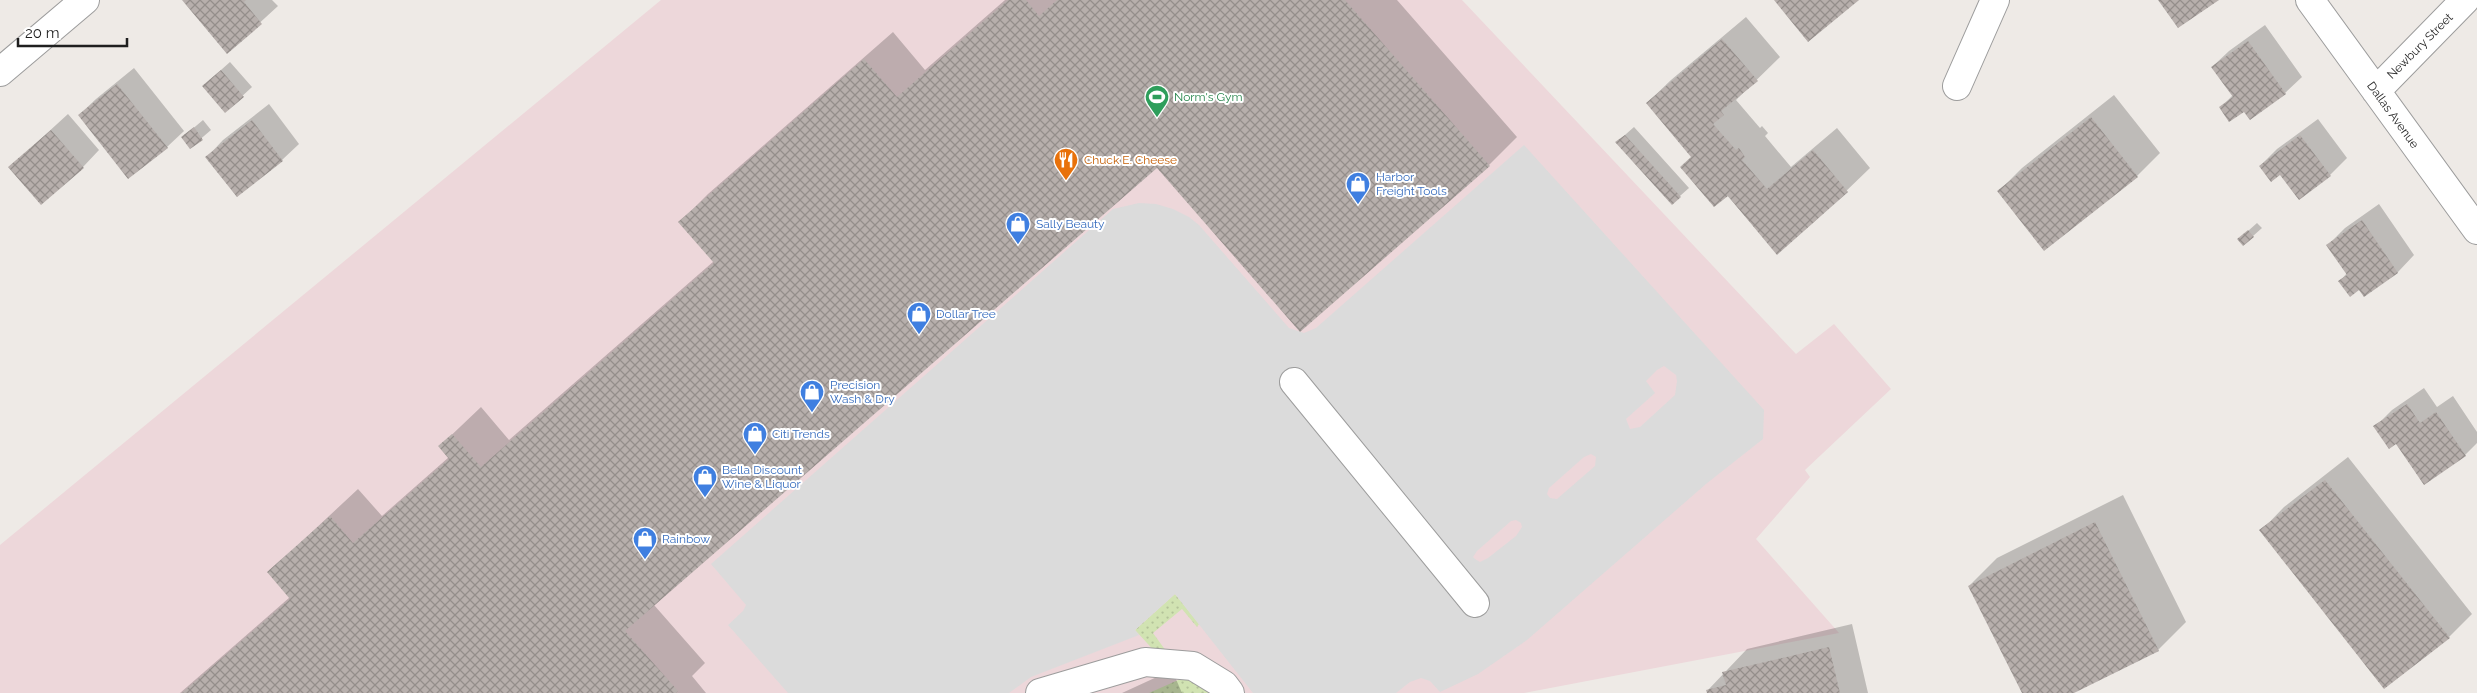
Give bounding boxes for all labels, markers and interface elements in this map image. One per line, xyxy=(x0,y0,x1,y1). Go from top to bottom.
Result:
street label: Newbury Street xyxy=(2384,10,2456,82)
scale bar xyxy=(18,15,126,47)
text: 20 m xyxy=(25,24,60,42)
street label: Dallas Avenue xyxy=(2364,79,2422,151)
sports icon: Norm's Gym xyxy=(1144,84,1170,118)
place label: Norm's Gym xyxy=(1174,90,1243,104)
restaurant icon: Chuck E. Cheese xyxy=(1053,147,1079,181)
place label: Chuck E. Cheese xyxy=(1084,153,1177,167)
place label: Harbor Freight Tools xyxy=(1376,170,1447,198)
shop icon: Harbor Freight Tools xyxy=(1345,171,1371,205)
shop icon: Sally Beauty xyxy=(1005,211,1031,245)
place label: Sally Beauty xyxy=(1036,217,1105,231)
shop icon: Dollar Tree xyxy=(906,301,932,335)
place label: Dollar Tree xyxy=(936,307,996,321)
place label: Precision Wash & Dry xyxy=(830,378,895,406)
shop icon: Precision Wash & Dry xyxy=(799,379,825,413)
shop icon: Citi Trends xyxy=(742,421,768,455)
place label: Citi Trends xyxy=(772,427,830,441)
place label: Bella Discount Wine & Liquor xyxy=(722,463,802,491)
shop icon: Bella Discount Wine & Liquor xyxy=(692,464,718,498)
shop icon: Rainbow xyxy=(632,526,658,560)
place label: Rainbow xyxy=(662,532,710,546)

